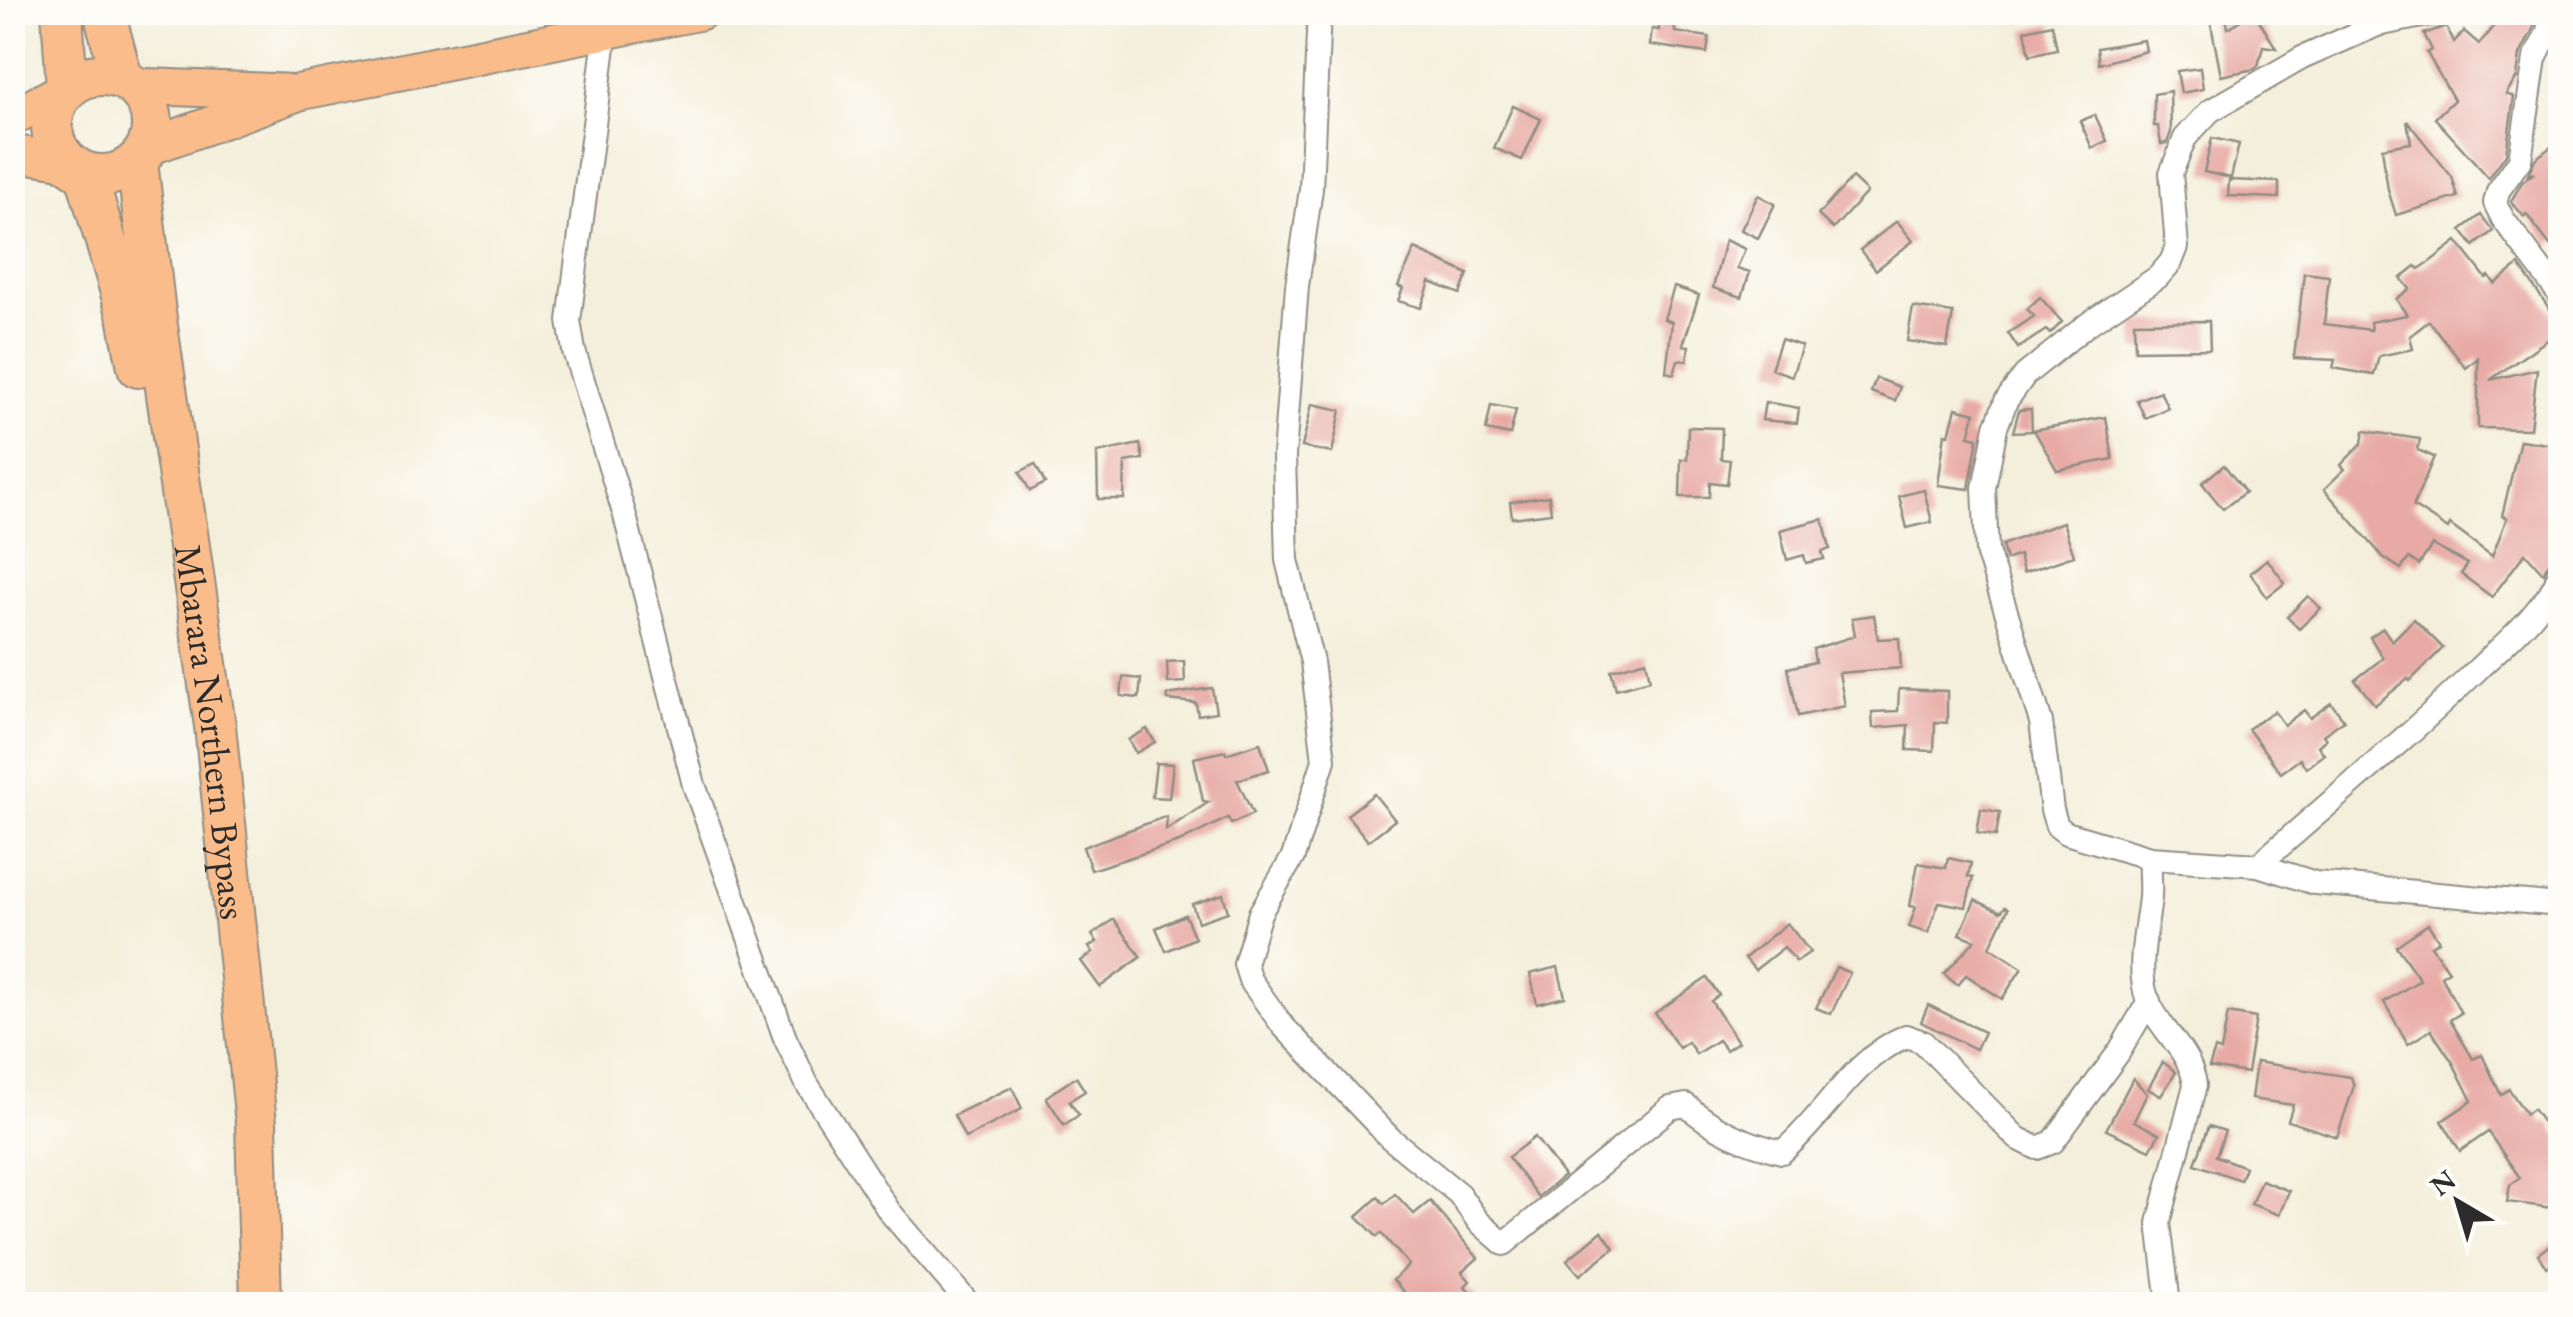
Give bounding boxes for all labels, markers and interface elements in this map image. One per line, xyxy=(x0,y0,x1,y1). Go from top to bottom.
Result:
street label: Mbarara Northern Bypass xyxy=(164,541,259,922)
north arrow xyxy=(2408,1152,2508,1252)
text: N xyxy=(2423,1161,2463,1203)

